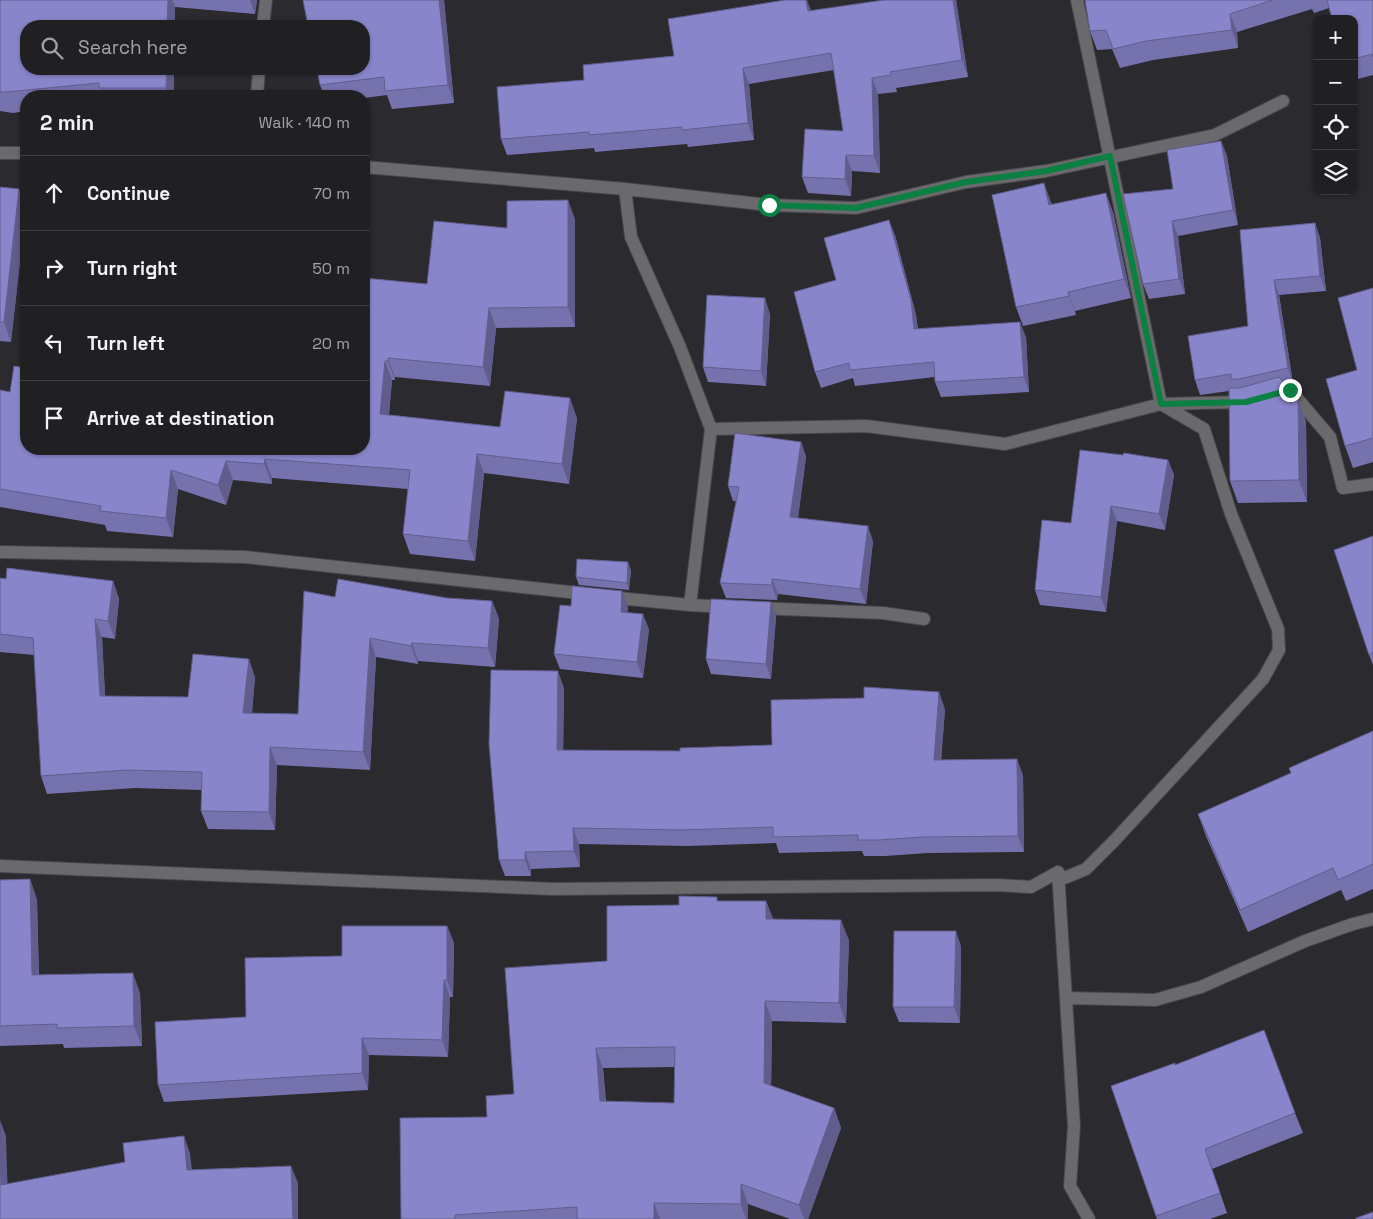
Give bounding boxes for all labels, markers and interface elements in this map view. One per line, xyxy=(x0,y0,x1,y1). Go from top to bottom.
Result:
map controls xyxy=(1313,15,1358,195)
button: + xyxy=(1313,15,1358,60)
search box xyxy=(20,20,370,75)
icon: search xyxy=(38,34,66,62)
text: Search here xyxy=(78,35,188,60)
button: − xyxy=(1313,60,1358,105)
button: locate xyxy=(1313,105,1358,150)
text: 2 min xyxy=(40,109,94,136)
text: Walk · 140 m xyxy=(258,112,350,133)
button: layers xyxy=(1313,150,1358,195)
icon: ahead xyxy=(40,179,68,207)
text: Continue xyxy=(87,181,170,206)
text: 70 m xyxy=(313,183,350,204)
route start xyxy=(758,194,781,217)
icon: right xyxy=(40,254,68,282)
text: Turn right xyxy=(87,256,177,281)
text: 50 m xyxy=(312,258,350,279)
icon: left xyxy=(40,329,68,357)
text: Turn left xyxy=(87,331,165,356)
text: 20 m xyxy=(312,333,350,354)
route end xyxy=(1279,379,1302,402)
icon: arrive xyxy=(40,404,68,432)
text: Arrive at destination xyxy=(87,406,275,431)

